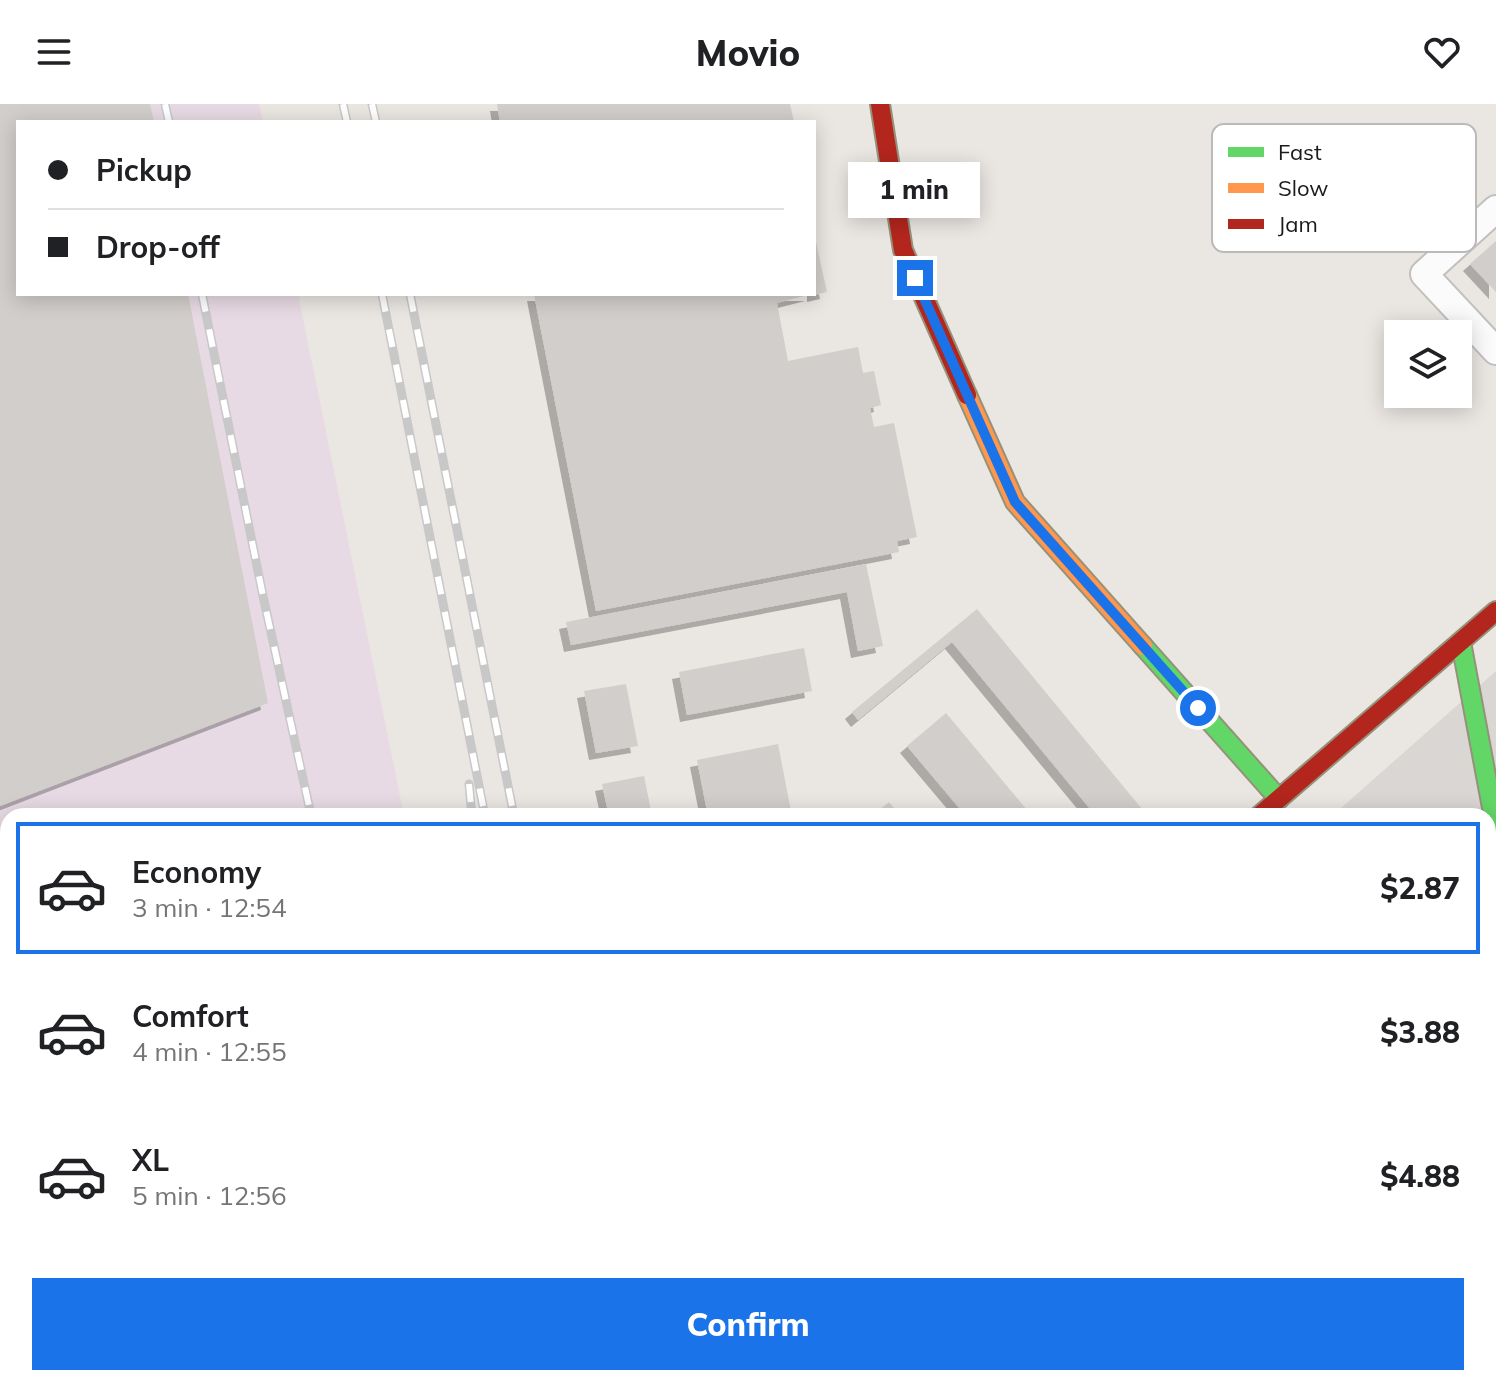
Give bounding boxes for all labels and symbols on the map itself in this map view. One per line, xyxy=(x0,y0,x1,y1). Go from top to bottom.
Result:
legend xyxy=(1212,124,1476,252)
text: Fast xyxy=(1278,138,1322,166)
callout: 1 min xyxy=(849,162,981,218)
text: Slow xyxy=(1278,174,1328,202)
text: Jam xyxy=(1278,210,1318,238)
route end xyxy=(897,260,933,296)
route start xyxy=(1180,690,1216,726)

